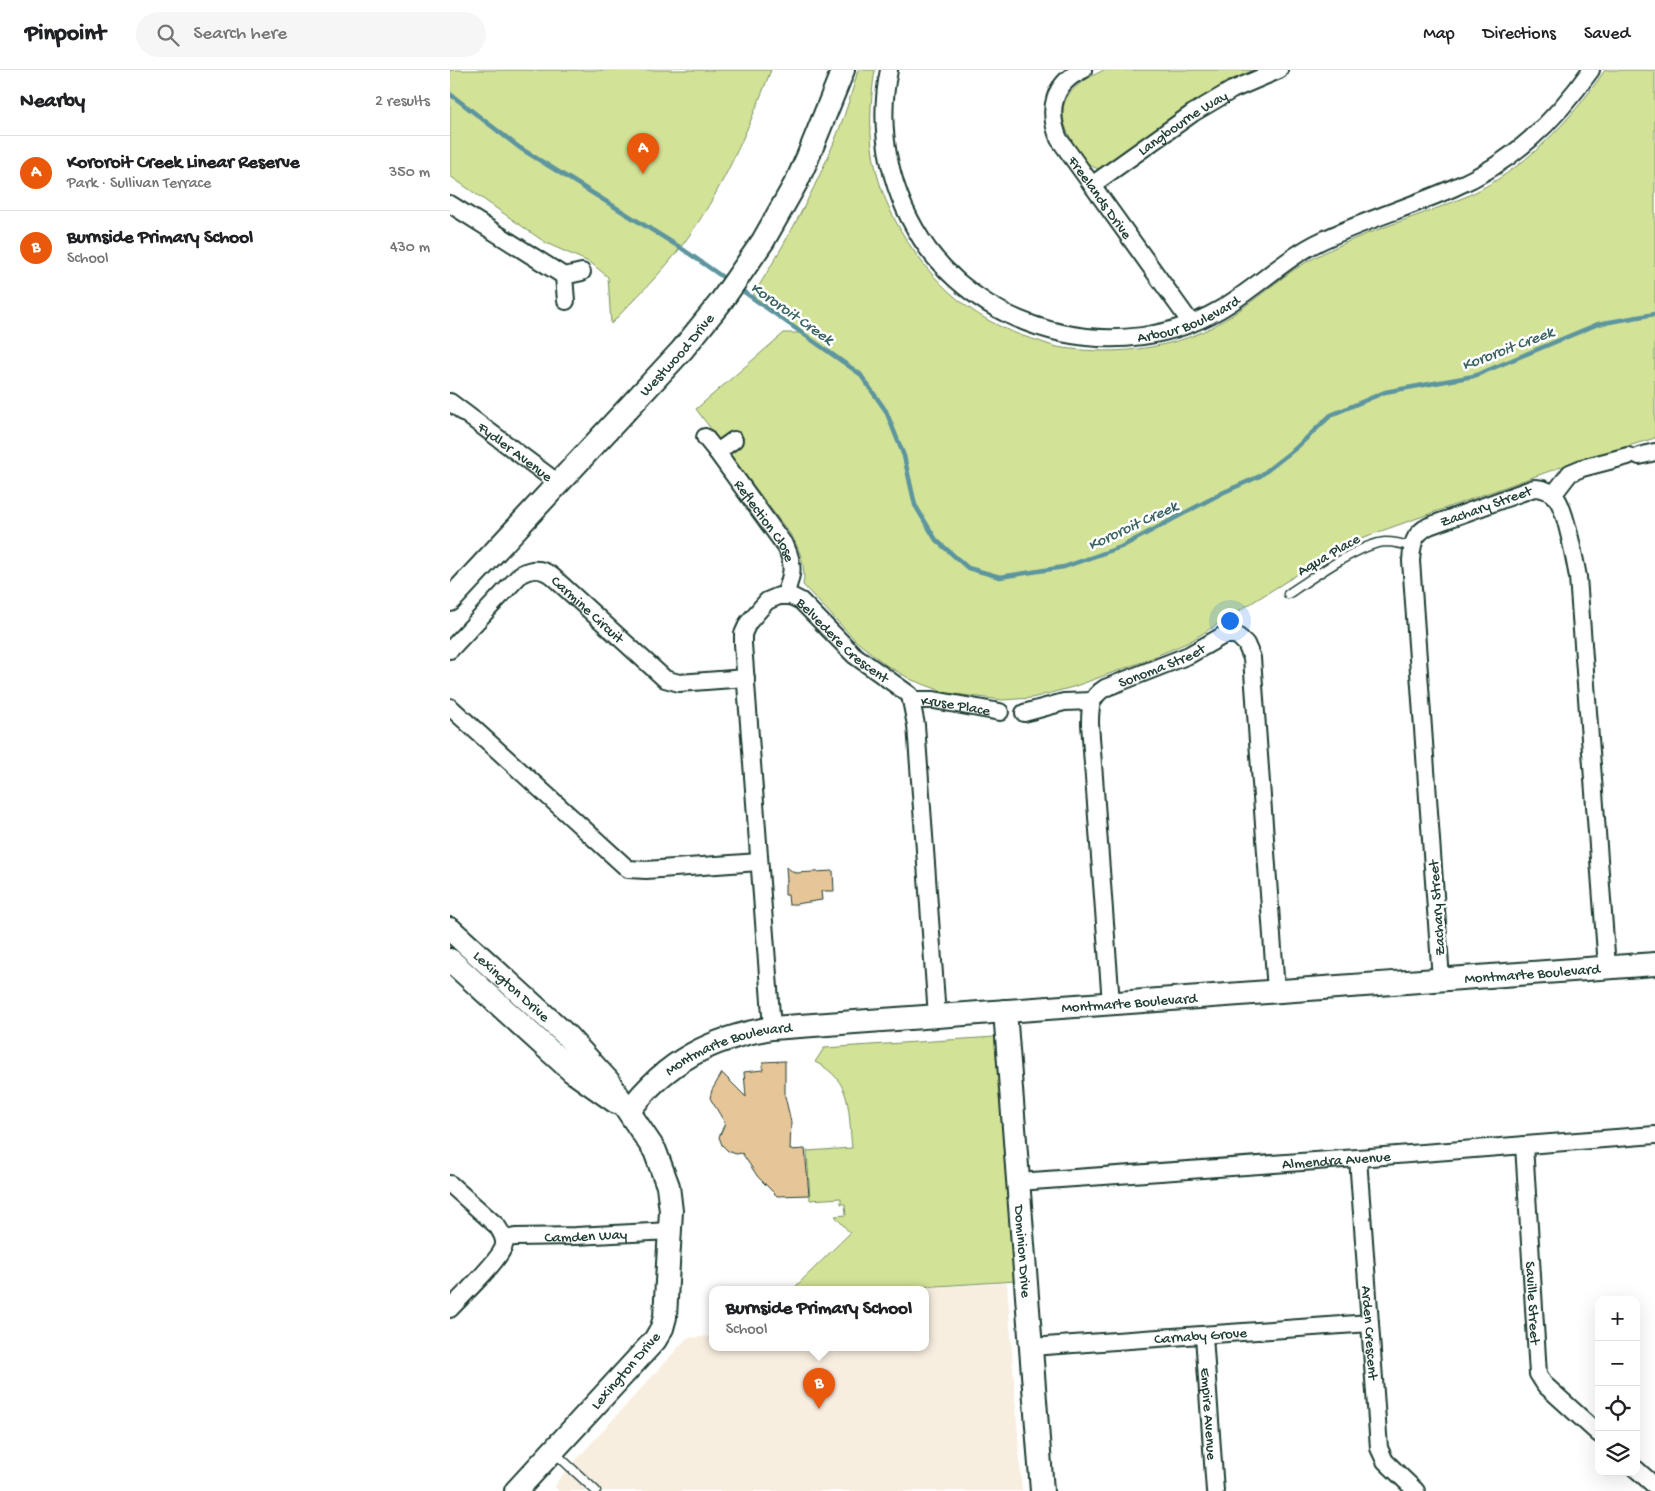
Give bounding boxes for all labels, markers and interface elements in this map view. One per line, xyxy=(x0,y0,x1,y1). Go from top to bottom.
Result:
search box xyxy=(136,12,486,57)
text: Pinpoint xyxy=(25,20,106,49)
icon: search xyxy=(154,21,182,49)
text: Search here xyxy=(194,23,287,46)
text: Map xyxy=(1423,24,1455,45)
text: Directions xyxy=(1483,24,1556,45)
text: Saved xyxy=(1584,24,1630,45)
street label: Langbourne Way xyxy=(1135,87,1232,160)
text: Nearby xyxy=(20,90,85,115)
text: 2 results xyxy=(375,93,430,112)
pin: A xyxy=(627,133,659,174)
text: Kororoit Creek Linear Reserve xyxy=(67,152,300,175)
street label: Freelands Drive xyxy=(1063,152,1135,244)
text: A xyxy=(31,164,41,183)
text: 350 m xyxy=(389,164,430,183)
text: Park · Sullivan Terrace xyxy=(67,175,211,194)
text: Burnside Primary School xyxy=(67,227,253,250)
text: B xyxy=(32,239,40,258)
text: 430 m xyxy=(390,239,430,258)
text: School xyxy=(67,250,109,269)
water label: Kororoit Creek xyxy=(746,279,838,351)
street label: Arbour Boulevard xyxy=(1136,292,1245,348)
street label: Westwood Drive xyxy=(637,310,719,401)
water label: Kororoit Creek xyxy=(1460,323,1559,376)
street label: Fydler Avenue xyxy=(473,418,556,487)
street label: Reflection Close xyxy=(729,477,798,564)
street label: Zachary Street xyxy=(1438,482,1536,532)
water label: Kororoit Creek xyxy=(1086,497,1183,556)
street label: Aqua Place xyxy=(1294,530,1364,581)
street label: Carmine Circuit xyxy=(547,573,628,649)
street label: Belvedere Crescent xyxy=(791,594,893,689)
your location xyxy=(1217,608,1243,634)
street label: Sonoma Street xyxy=(1116,640,1211,693)
street label: Kruse Place xyxy=(921,693,992,721)
street label: Zachary Street xyxy=(1426,858,1450,956)
street label: Lexington Drive xyxy=(469,948,553,1027)
street label: Montmarte Boulevard xyxy=(1464,961,1602,989)
street label: Montmarte Boulevard xyxy=(1061,990,1199,1018)
street label: Montmarte Boulevard xyxy=(662,1019,794,1081)
street label: Almendra Avenue xyxy=(1281,1148,1392,1174)
street label: Dominion Drive xyxy=(1009,1203,1034,1299)
street label: Camden Way xyxy=(544,1226,628,1248)
street label: Saville Street xyxy=(1520,1261,1543,1347)
street label: Arden Crescent xyxy=(1356,1285,1381,1382)
popup xyxy=(709,1286,929,1351)
map controls xyxy=(1595,1296,1640,1476)
button: + xyxy=(1595,1296,1640,1341)
text: Burnside Primary School xyxy=(726,1298,912,1321)
text: School xyxy=(726,1321,767,1340)
street label: Carnaby Grove xyxy=(1154,1325,1248,1349)
street label: Lexington Drive xyxy=(588,1328,665,1414)
button: − xyxy=(1595,1341,1640,1386)
street label: Empire Avenue xyxy=(1195,1367,1220,1461)
pin: B xyxy=(803,1368,835,1409)
button: locate xyxy=(1595,1386,1640,1431)
button: layers xyxy=(1595,1431,1640,1476)

